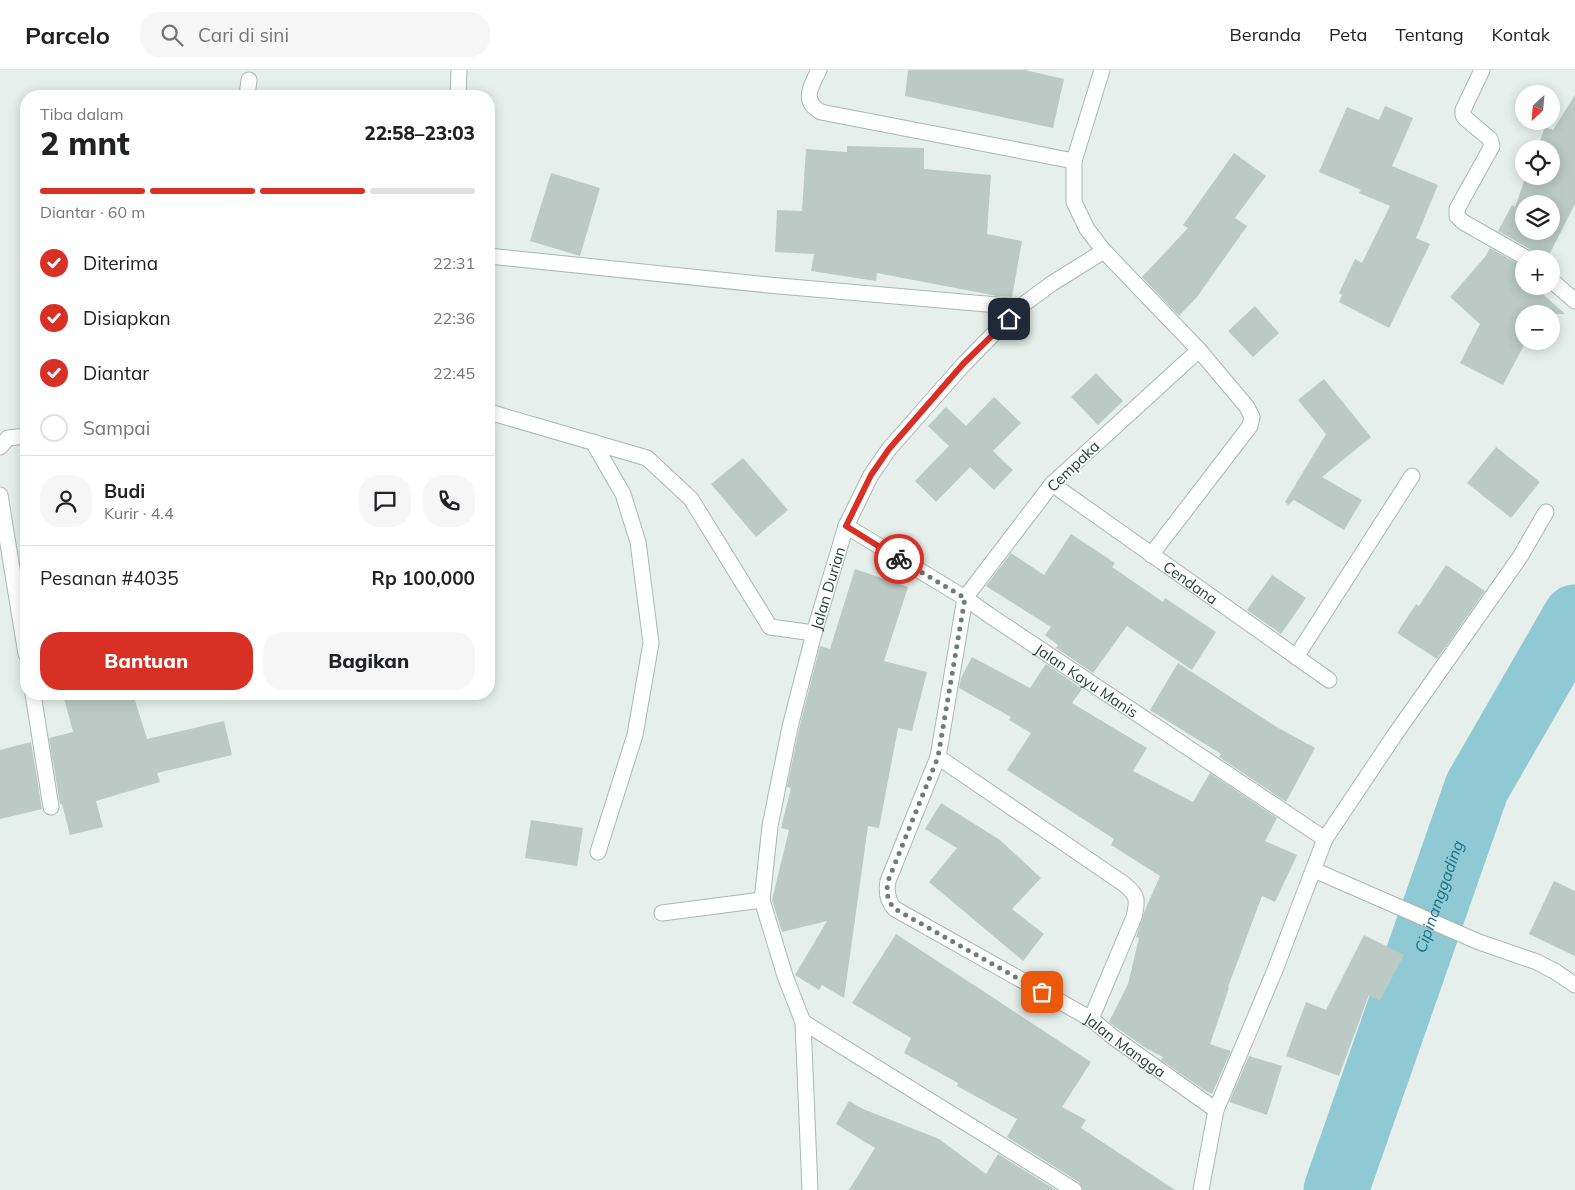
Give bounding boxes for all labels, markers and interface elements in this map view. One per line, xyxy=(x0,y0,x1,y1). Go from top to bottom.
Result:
search box xyxy=(140,12,490,57)
text: Parcelo xyxy=(25,20,110,50)
icon: search xyxy=(158,21,186,49)
text: Cari di sini xyxy=(198,23,289,47)
text: Beranda xyxy=(1230,23,1301,46)
text: Peta xyxy=(1329,23,1367,46)
text: Tentang xyxy=(1395,23,1464,46)
text: Kontak xyxy=(1492,23,1550,46)
north arrow xyxy=(1515,85,1560,130)
map controls xyxy=(1515,85,1560,350)
text: Tiba dalam xyxy=(40,104,124,124)
text: 22:58–23:03 xyxy=(364,121,475,145)
text: 2 mnt xyxy=(40,123,130,163)
button: locate xyxy=(1515,140,1560,185)
button: layers xyxy=(1515,195,1560,240)
text: Diantar · 60 m xyxy=(40,202,145,222)
icon: check xyxy=(40,249,68,277)
button: + xyxy=(1515,250,1560,295)
text: Diterima xyxy=(83,251,158,275)
text: 22:31 xyxy=(433,253,475,273)
pin xyxy=(988,298,1030,340)
icon: check xyxy=(40,304,68,332)
icon: home xyxy=(995,305,1023,333)
button: − xyxy=(1515,305,1560,350)
text: Disiapkan xyxy=(83,306,171,330)
text: 22:36 xyxy=(433,308,475,328)
icon: check xyxy=(40,359,68,387)
text: Diantar xyxy=(83,361,149,385)
text: 22:45 xyxy=(433,363,475,383)
text: Sampai xyxy=(83,416,150,440)
street label: Cempaka xyxy=(1043,436,1103,496)
button: person xyxy=(40,475,92,527)
button: chat xyxy=(359,475,411,527)
button: phone xyxy=(423,475,475,527)
text: Budi xyxy=(104,479,145,503)
text: Kurir · 4.4 xyxy=(104,503,174,523)
courier xyxy=(874,534,924,584)
street label: Jalan Durian xyxy=(806,544,849,632)
icon: bike xyxy=(885,545,913,573)
street label: Cendana xyxy=(1160,556,1222,608)
text: Pesanan #4035 xyxy=(40,566,179,590)
text: Rp 100,000 xyxy=(372,566,475,590)
button: Bantuan xyxy=(40,632,253,690)
button: Bagikan xyxy=(263,632,475,690)
street label: Jalan Kayu Manis xyxy=(1032,639,1142,721)
water label: Cipinanggading xyxy=(1410,837,1468,955)
pin xyxy=(1021,971,1063,1013)
icon: bag xyxy=(1028,978,1056,1006)
street label: Jalan Mangga xyxy=(1081,1008,1170,1081)

